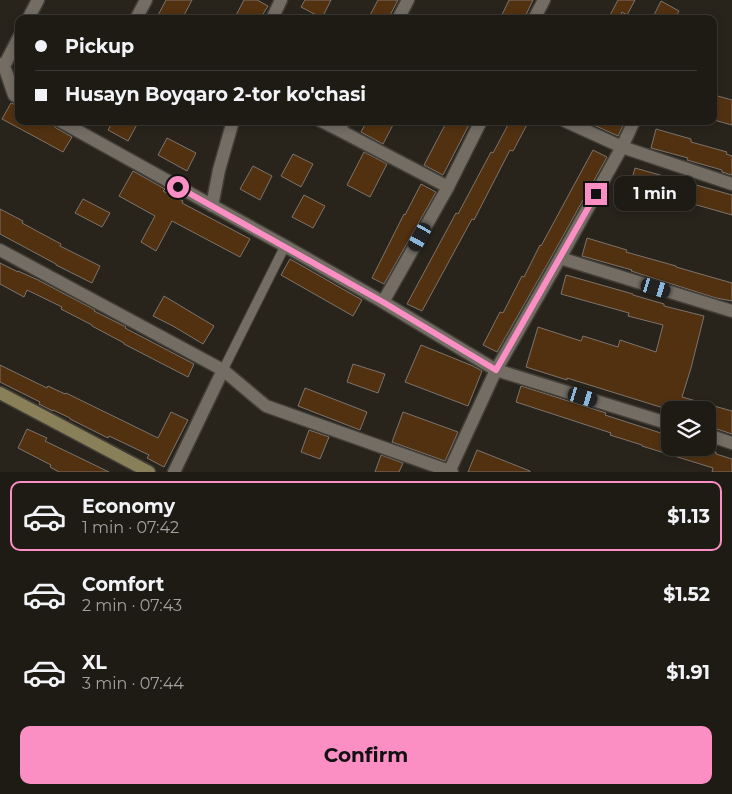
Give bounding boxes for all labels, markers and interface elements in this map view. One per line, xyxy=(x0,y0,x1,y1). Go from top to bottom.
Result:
text: Pickup xyxy=(65,35,134,58)
text: Husayn Boyqaro 2-tor ko'chasi xyxy=(65,83,366,106)
route start xyxy=(167,176,189,198)
callout: 1 min xyxy=(614,176,696,212)
route end xyxy=(585,183,607,205)
text: 1 min xyxy=(633,184,677,203)
car xyxy=(406,220,433,254)
car xyxy=(639,276,672,300)
car xyxy=(566,385,599,409)
map controls xyxy=(661,401,716,456)
button: layers xyxy=(661,401,716,456)
icon: car xyxy=(22,494,67,539)
text: Economy xyxy=(82,495,175,518)
text: $1.13 xyxy=(667,505,710,528)
text: 1 min · 07:42 xyxy=(82,518,179,537)
icon: car xyxy=(22,572,67,617)
text: Comfort xyxy=(82,573,164,596)
text: $1.52 xyxy=(663,583,710,606)
text: 2 min · 07:43 xyxy=(82,596,182,615)
icon: car xyxy=(22,650,67,695)
text: XL xyxy=(82,651,107,674)
text: $1.91 xyxy=(666,661,710,684)
text: 3 min · 07:44 xyxy=(82,674,184,693)
button: Confirm xyxy=(20,726,712,784)

